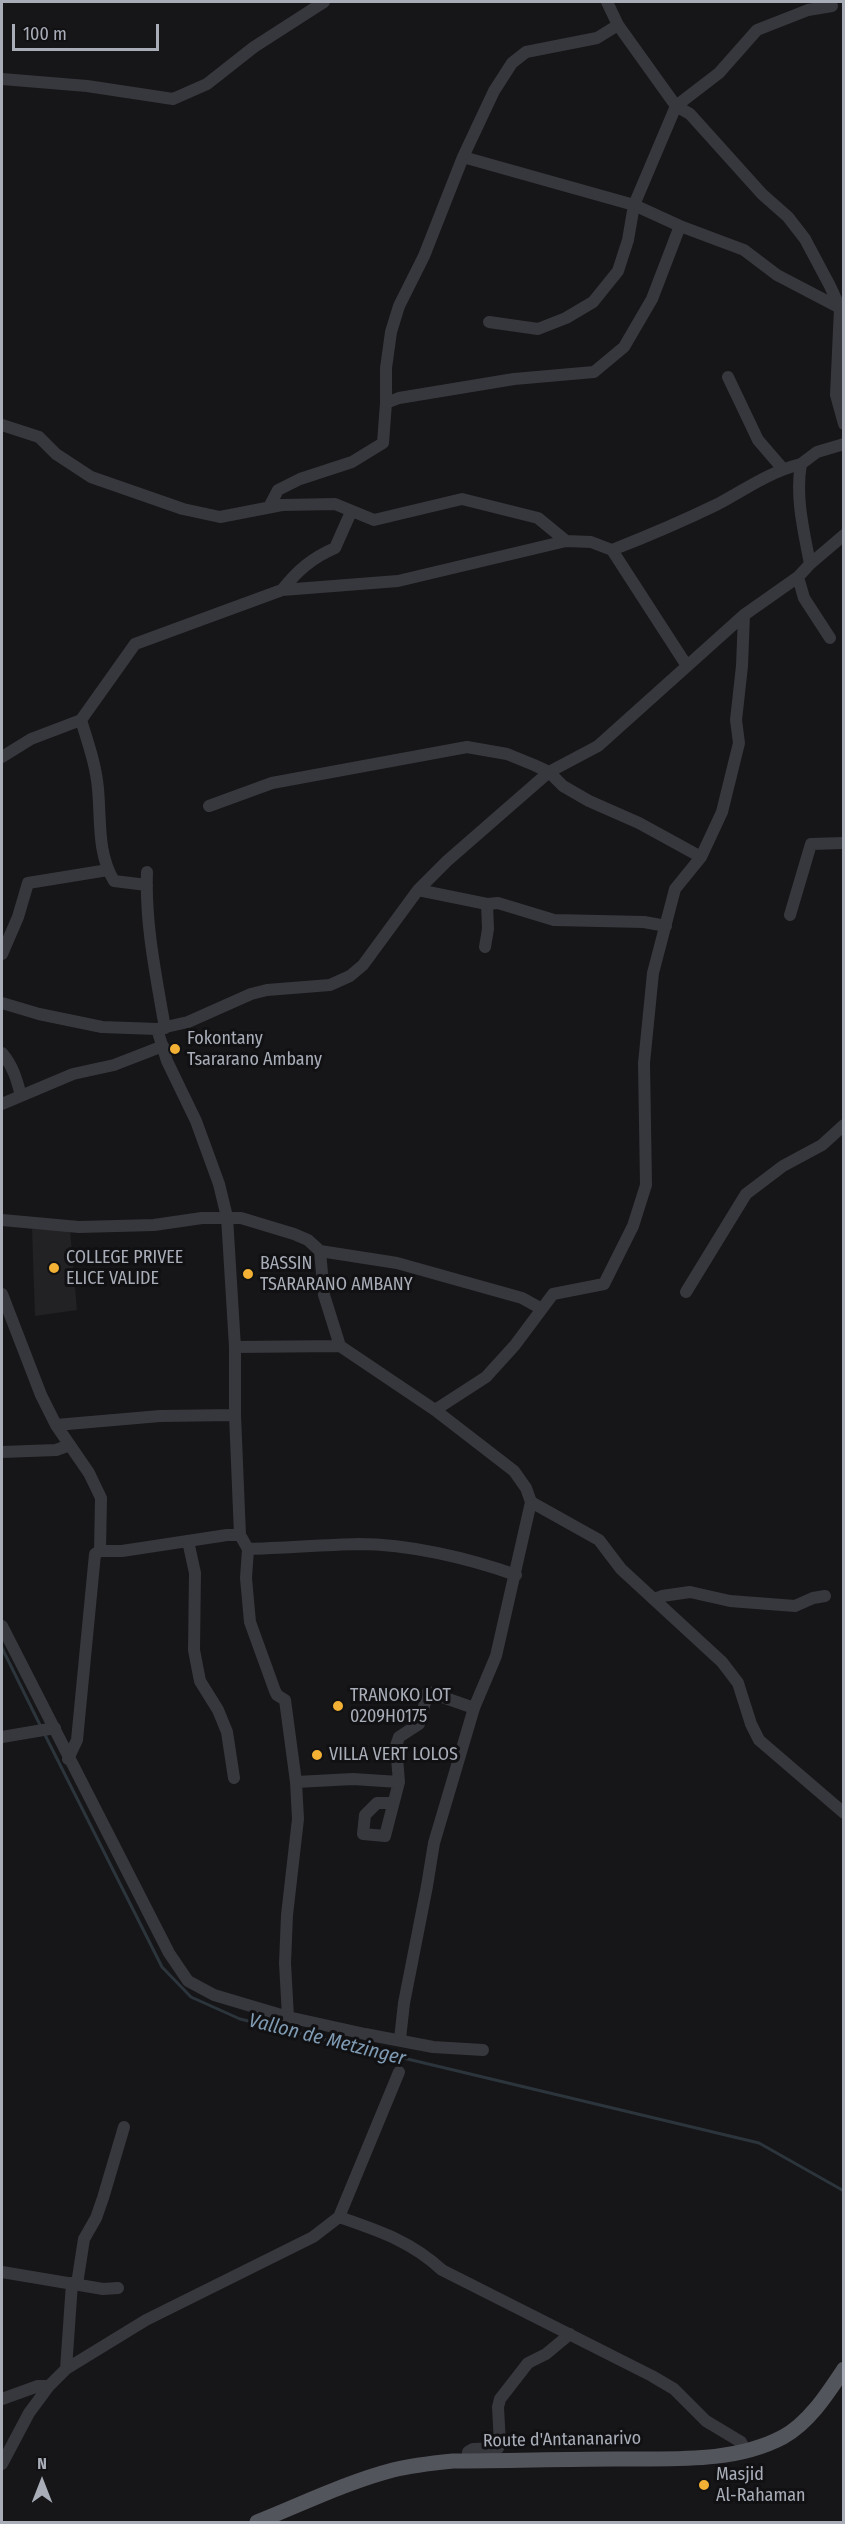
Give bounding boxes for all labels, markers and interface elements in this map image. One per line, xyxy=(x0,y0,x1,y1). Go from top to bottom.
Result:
scale bar xyxy=(15,12,162,50)
text: 100 m xyxy=(23,23,67,45)
place label: Fokontany Tsararano Ambany xyxy=(187,1028,322,1070)
marker: Fokontany Tsararano Ambany xyxy=(168,1042,182,1056)
place label: COLLEGE PRIVEE ELICE VALIDE xyxy=(66,1247,183,1290)
place label: BASSIN TSARARANO AMBANY xyxy=(260,1253,413,1296)
marker: COLLEGE PRIVEE ELICE VALIDE xyxy=(47,1261,61,1275)
marker: BASSIN TSARARANO AMBANY xyxy=(241,1267,255,1281)
place label: TRANOKO LOT 0209H0175 xyxy=(350,1685,451,1728)
marker: TRANOKO LOT 0209H0175 xyxy=(331,1699,345,1713)
place label: VILLA VERT LOLOS xyxy=(329,1744,458,1766)
marker: VILLA VERT LOLOS xyxy=(310,1748,324,1762)
water label: Vallon de Metzinger xyxy=(246,2009,408,2071)
street label: Route d'Antananarivo xyxy=(483,2428,641,2452)
north arrow xyxy=(12,2452,72,2512)
text: N xyxy=(37,2454,47,2473)
place label: Masjid Al-Rahaman xyxy=(716,2464,806,2506)
marker: Masjid Al-Rahaman xyxy=(697,2478,711,2492)

